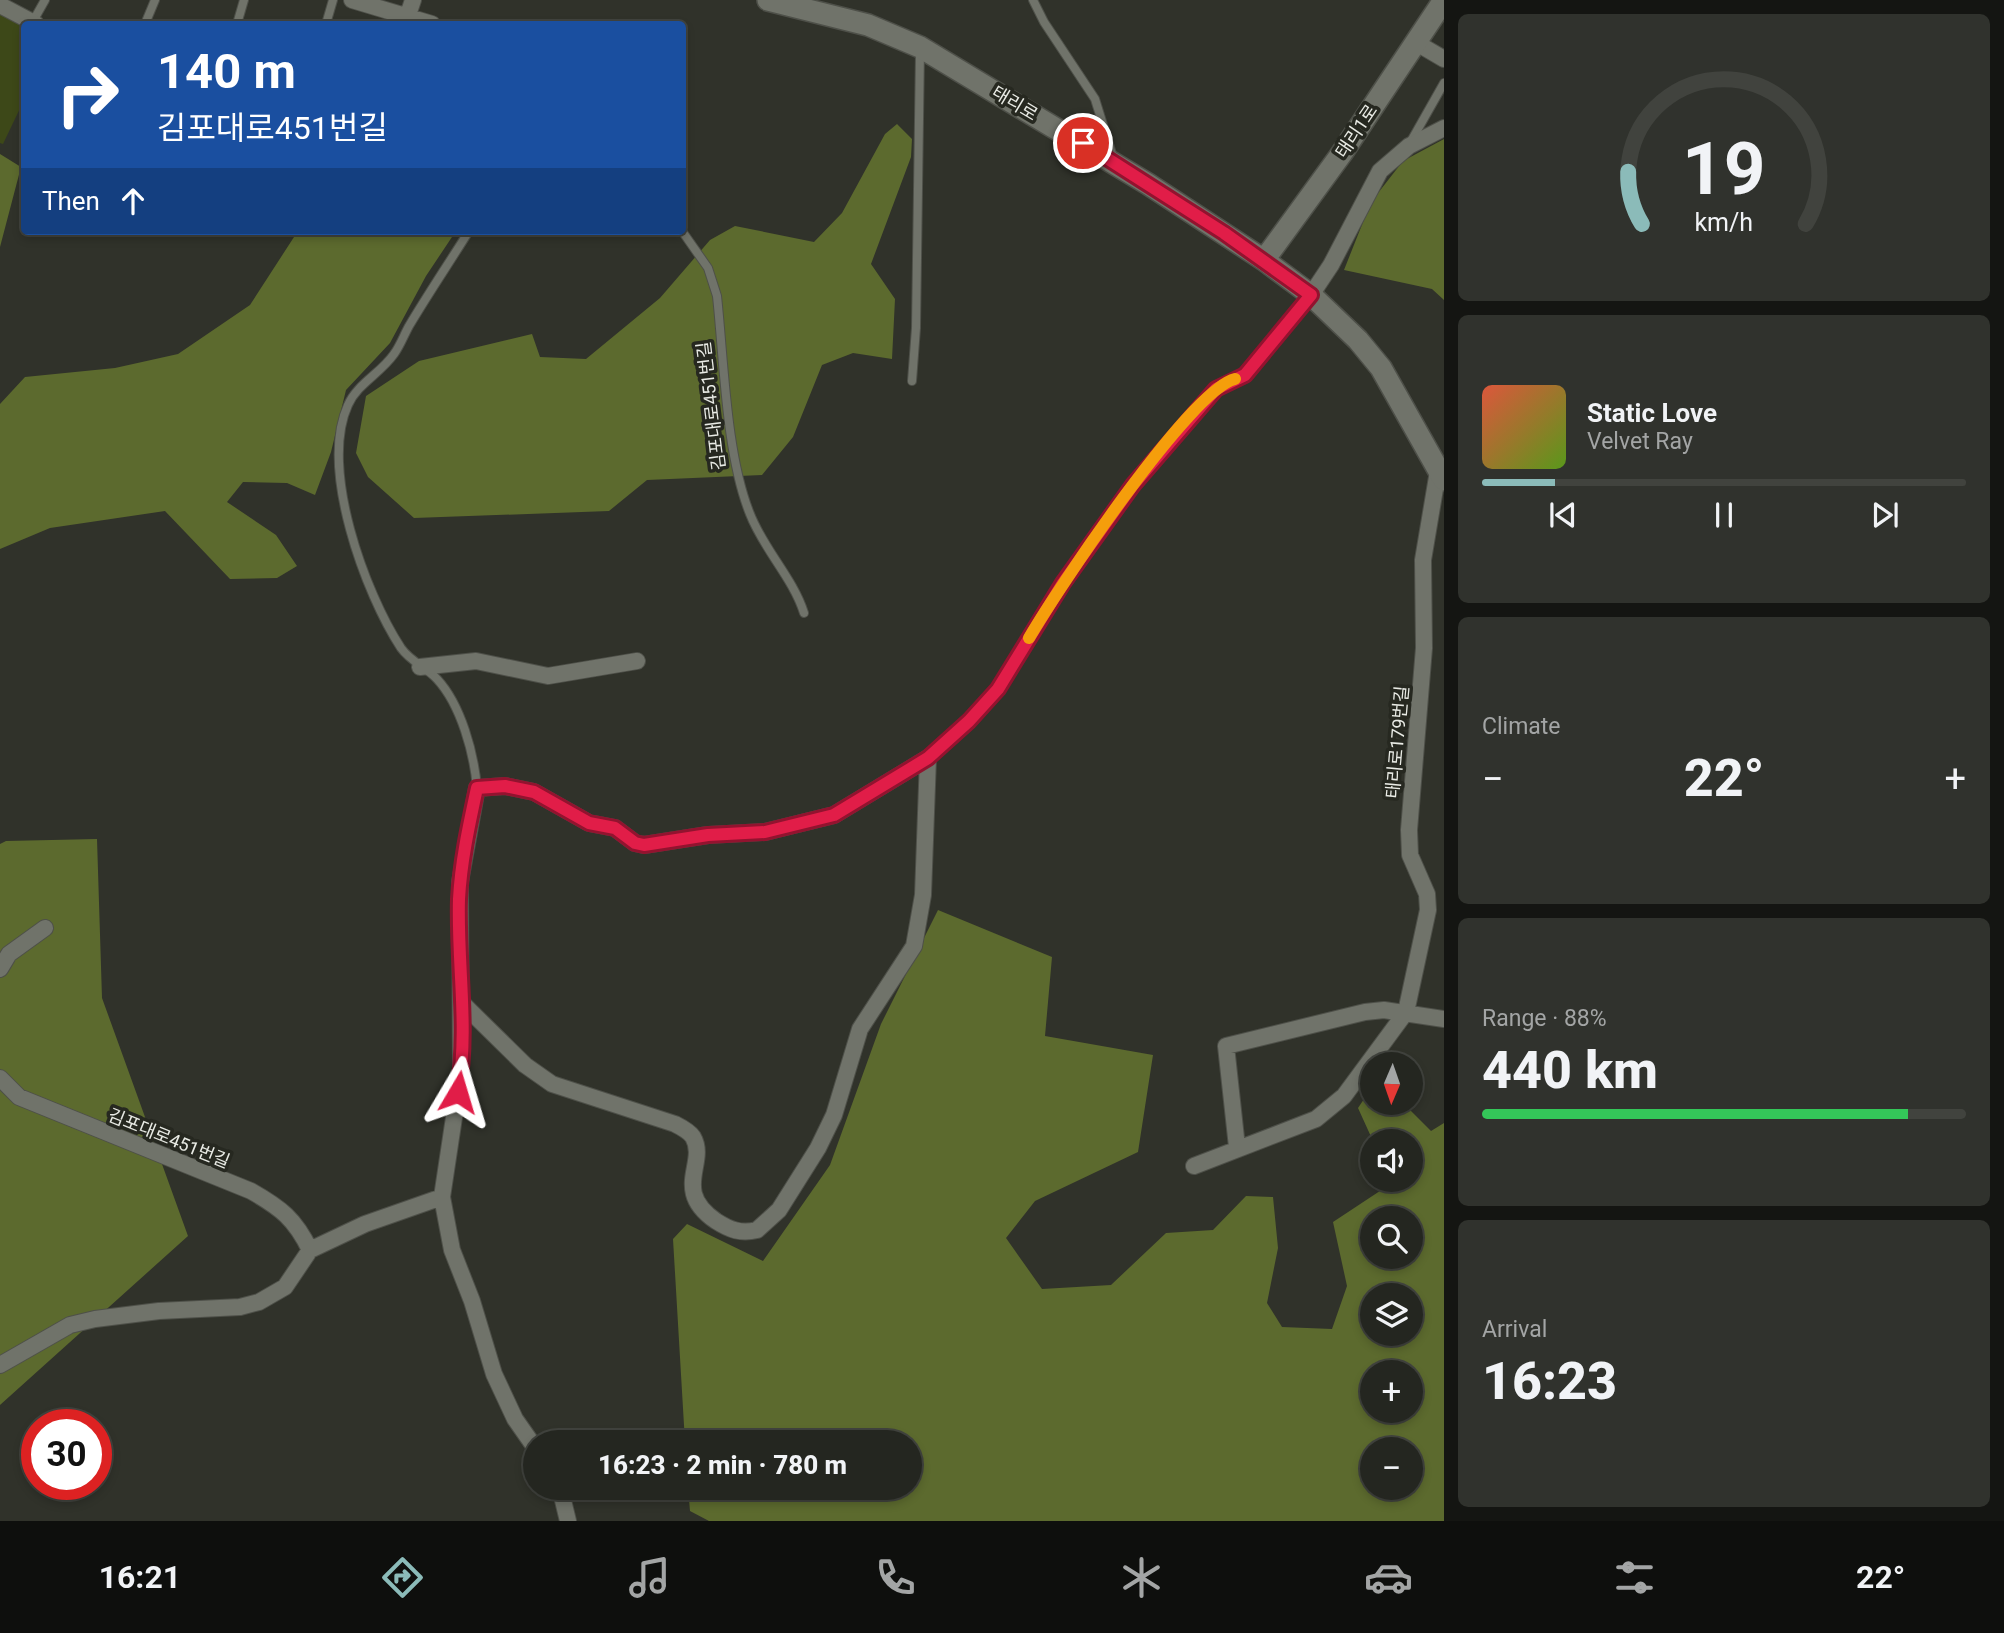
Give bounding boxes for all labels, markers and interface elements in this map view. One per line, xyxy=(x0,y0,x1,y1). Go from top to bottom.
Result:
text: 140 m xyxy=(157,43,296,100)
icon: right xyxy=(42,49,133,140)
street label: 태리로 xyxy=(988,81,1042,125)
street label: 태리1로 xyxy=(1331,100,1381,162)
text: 김포대로451번길 xyxy=(157,109,388,147)
pin xyxy=(1053,113,1113,173)
icon: arrive xyxy=(1064,124,1102,162)
text: 19 xyxy=(1682,126,1766,212)
icon: ahead xyxy=(114,182,152,220)
text: Then xyxy=(42,186,100,216)
text: km/h xyxy=(1695,208,1753,237)
street label: 김포대로451번길 xyxy=(693,340,729,472)
text: Static Love xyxy=(1587,398,1717,428)
text: Velvet Ray xyxy=(1587,428,1693,455)
icon: previous xyxy=(1544,496,1582,534)
icon: pause xyxy=(1705,496,1743,534)
icon: next xyxy=(1866,496,1904,534)
street label: 태리로179번길 xyxy=(1382,685,1412,799)
text: Climate xyxy=(1482,713,1561,740)
text: 22° xyxy=(1684,748,1764,809)
text: − xyxy=(1482,757,1504,801)
text: + xyxy=(1944,757,1966,801)
text: Range · 88% xyxy=(1482,1005,1607,1032)
text: 440 km xyxy=(1482,1040,1658,1101)
north arrow xyxy=(1360,1052,1423,1115)
map controls xyxy=(1360,1052,1423,1500)
position arrow xyxy=(421,1055,495,1129)
street label: 김포대로451번길 xyxy=(105,1104,233,1172)
button: sound xyxy=(1360,1129,1423,1192)
button: search xyxy=(1360,1206,1423,1269)
button: layers xyxy=(1360,1283,1423,1346)
text: Arrival xyxy=(1482,1316,1547,1343)
text: 16:23 xyxy=(1482,1351,1617,1412)
button: + xyxy=(1360,1360,1423,1423)
speed limit sign: 30 xyxy=(21,1409,112,1500)
button: − xyxy=(1360,1437,1423,1500)
text: 16:23 · 2 min · 780 m xyxy=(598,1450,847,1480)
icon: directions xyxy=(378,1553,427,1602)
icon: music xyxy=(625,1553,674,1602)
icon: phone xyxy=(871,1553,920,1602)
icon: climate xyxy=(1117,1553,1166,1602)
icon: car xyxy=(1364,1553,1413,1602)
icon: filters xyxy=(1610,1553,1659,1602)
text: 16:21 xyxy=(99,1558,181,1596)
text: 22° xyxy=(1856,1558,1905,1596)

